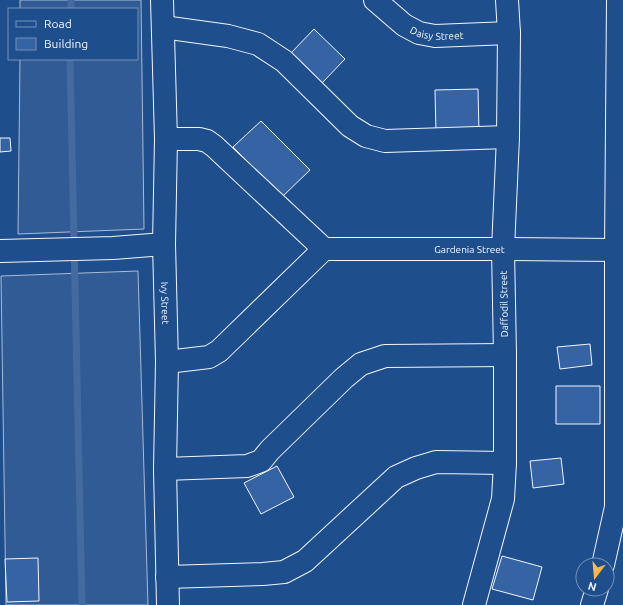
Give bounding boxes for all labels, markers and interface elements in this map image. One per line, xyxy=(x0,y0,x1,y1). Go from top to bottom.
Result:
legend xyxy=(8,8,138,60)
text: Road xyxy=(44,17,72,30)
street label: Daisy Street xyxy=(408,24,464,41)
text: Building xyxy=(44,37,88,50)
street label: Gardenia Street xyxy=(434,244,505,255)
street label: Daffodil Street xyxy=(498,270,510,337)
street label: Ivy Street xyxy=(159,281,172,324)
north arrow xyxy=(575,557,615,597)
text: N xyxy=(587,580,598,594)

